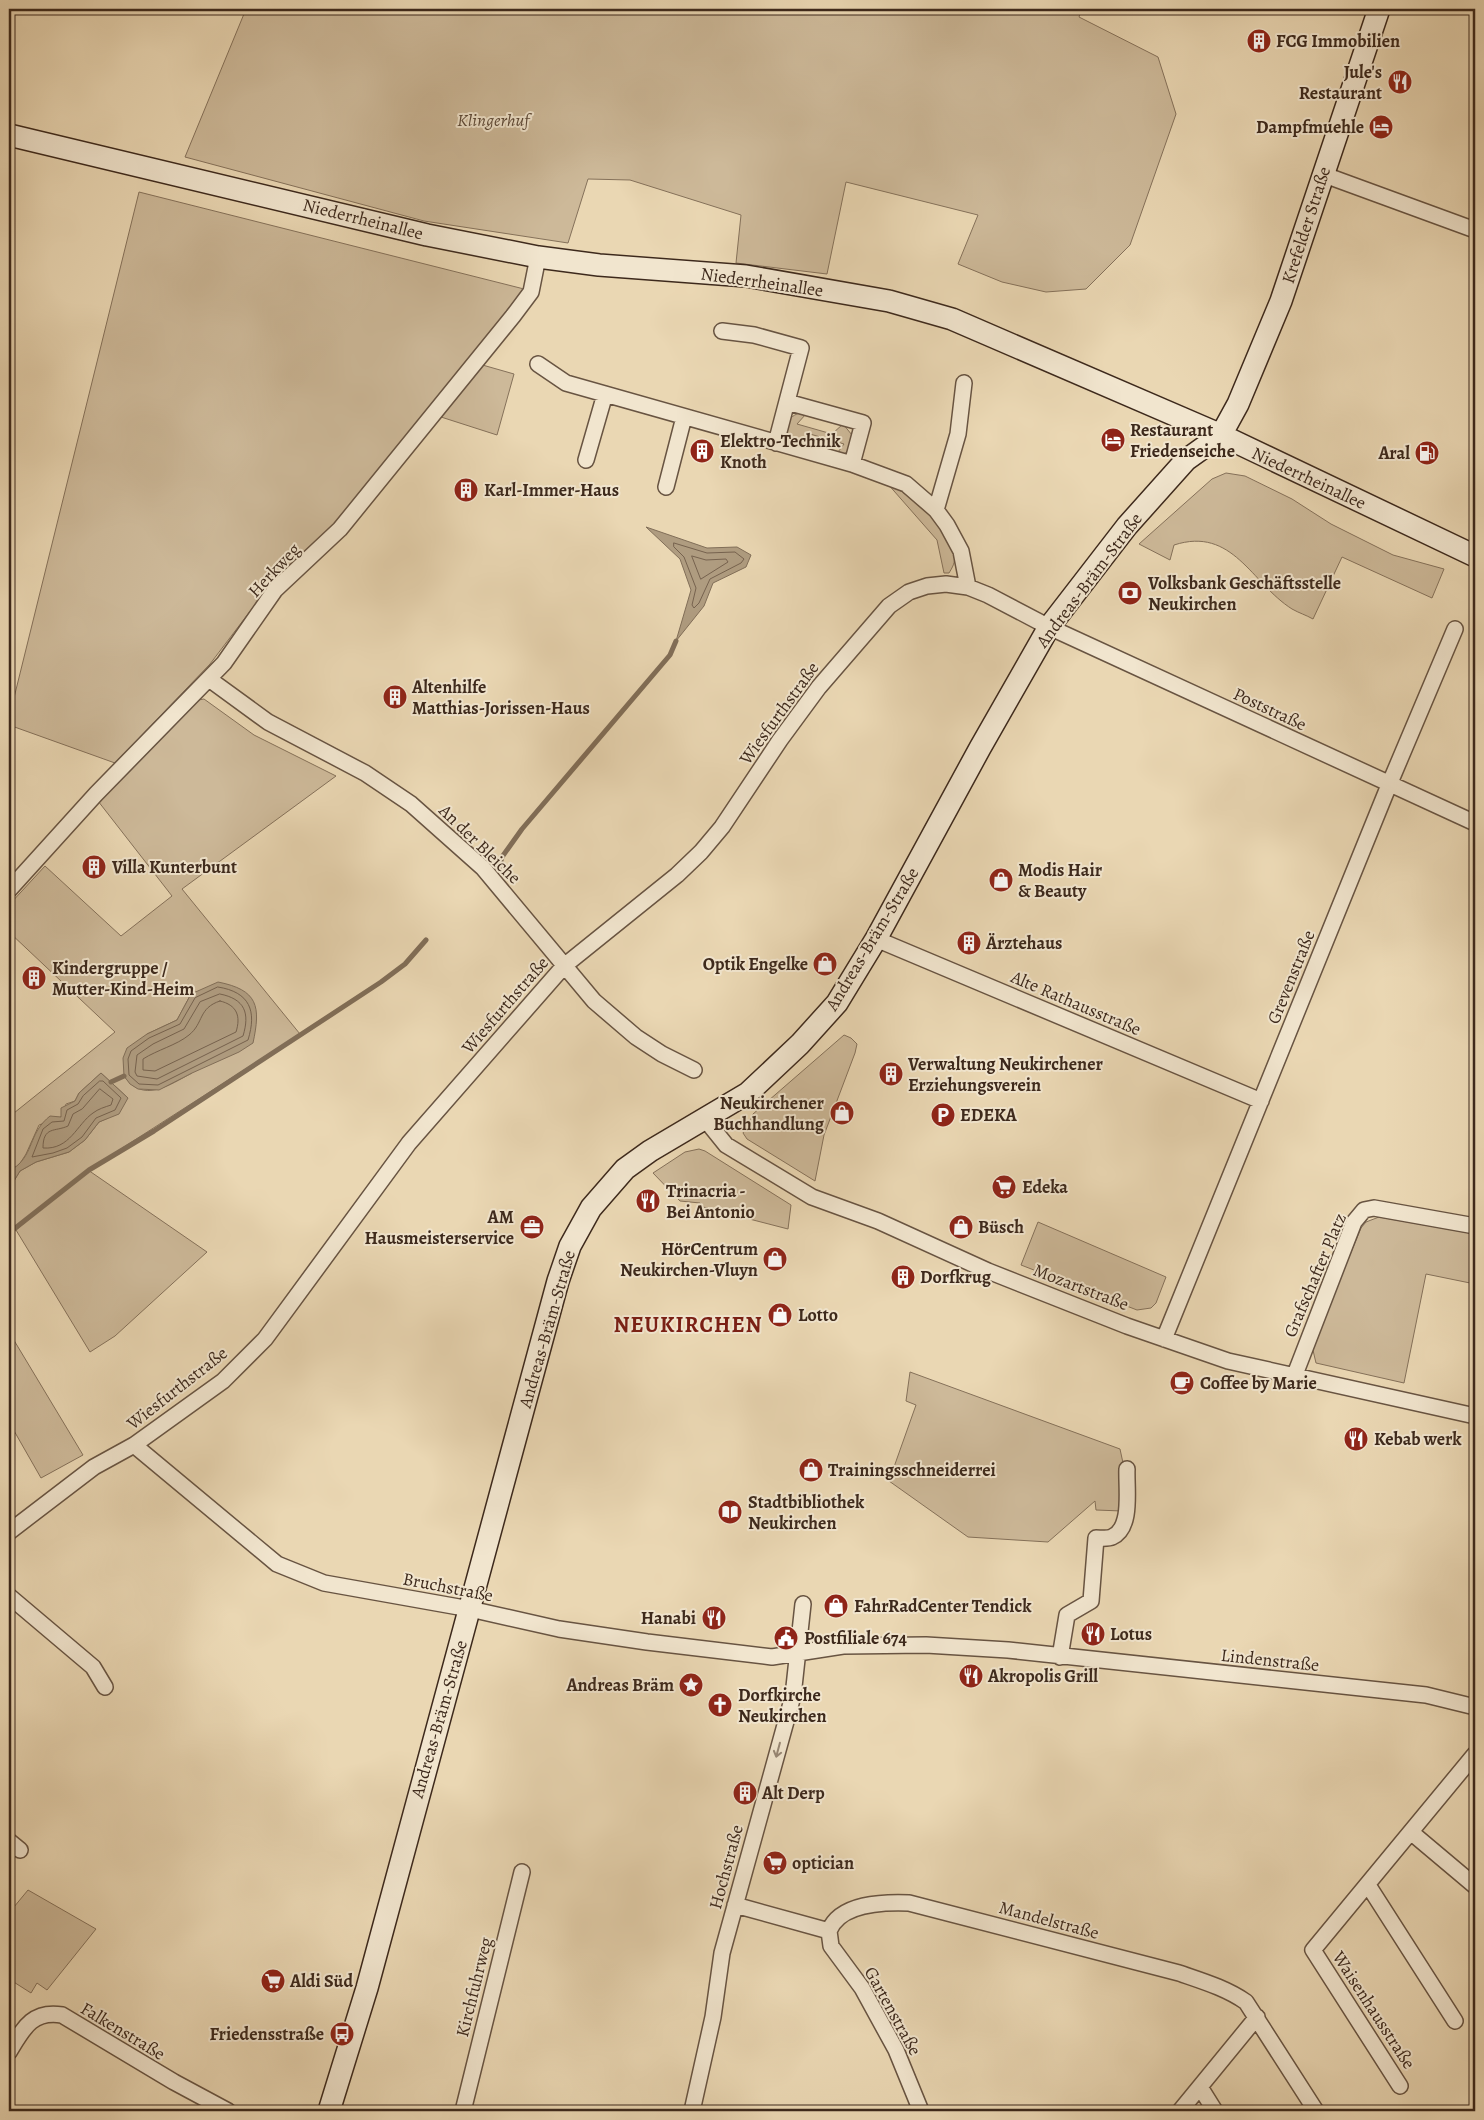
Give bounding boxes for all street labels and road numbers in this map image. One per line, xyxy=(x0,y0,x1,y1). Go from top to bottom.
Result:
street label: Krefelder Straße xyxy=(1276,163,1336,287)
street label: Niederrheinallee xyxy=(300,192,426,246)
street label: Niederrheinallee xyxy=(699,262,825,302)
street label: Niederrheinallee xyxy=(1248,441,1370,515)
street label: Andreas-Bräm-Straße xyxy=(1030,508,1148,653)
street label: Herkweg xyxy=(243,538,305,602)
street label: Wiesfurthstraße xyxy=(733,657,824,770)
street label: Poststraße xyxy=(1229,682,1311,736)
street label: An der Bleiche xyxy=(433,798,526,889)
street label: Andreas-Bräm-Straße xyxy=(819,863,924,1016)
street label: Grevenstraße xyxy=(1261,927,1321,1027)
street label: Wiesfurthstraße xyxy=(455,951,554,1059)
street label: Alte Rathausstraße xyxy=(1006,964,1145,1041)
street label: Grafschafter Platz xyxy=(1278,1209,1352,1341)
street label: Andreas-Bräm-Straße xyxy=(513,1247,581,1412)
street label: Mozartstraße xyxy=(1030,1258,1132,1316)
street label: Wiesfurthstraße xyxy=(121,1341,232,1435)
street label: Bruchstraße xyxy=(401,1566,495,1608)
street label: Andreas-Bräm-Straße xyxy=(405,1637,473,1802)
street label: Lindenstraße xyxy=(1220,1643,1320,1677)
street label: Hochstraße xyxy=(703,1822,749,1912)
street label: Mandelstraße xyxy=(996,1895,1102,1945)
street label: Kirchfuhrweg xyxy=(450,1935,498,2039)
street label: Waisenhausstraße xyxy=(1326,1946,1421,2074)
street label: Gartenstraße xyxy=(859,1962,927,2060)
street label: Falkenstraße xyxy=(76,1996,170,2066)

